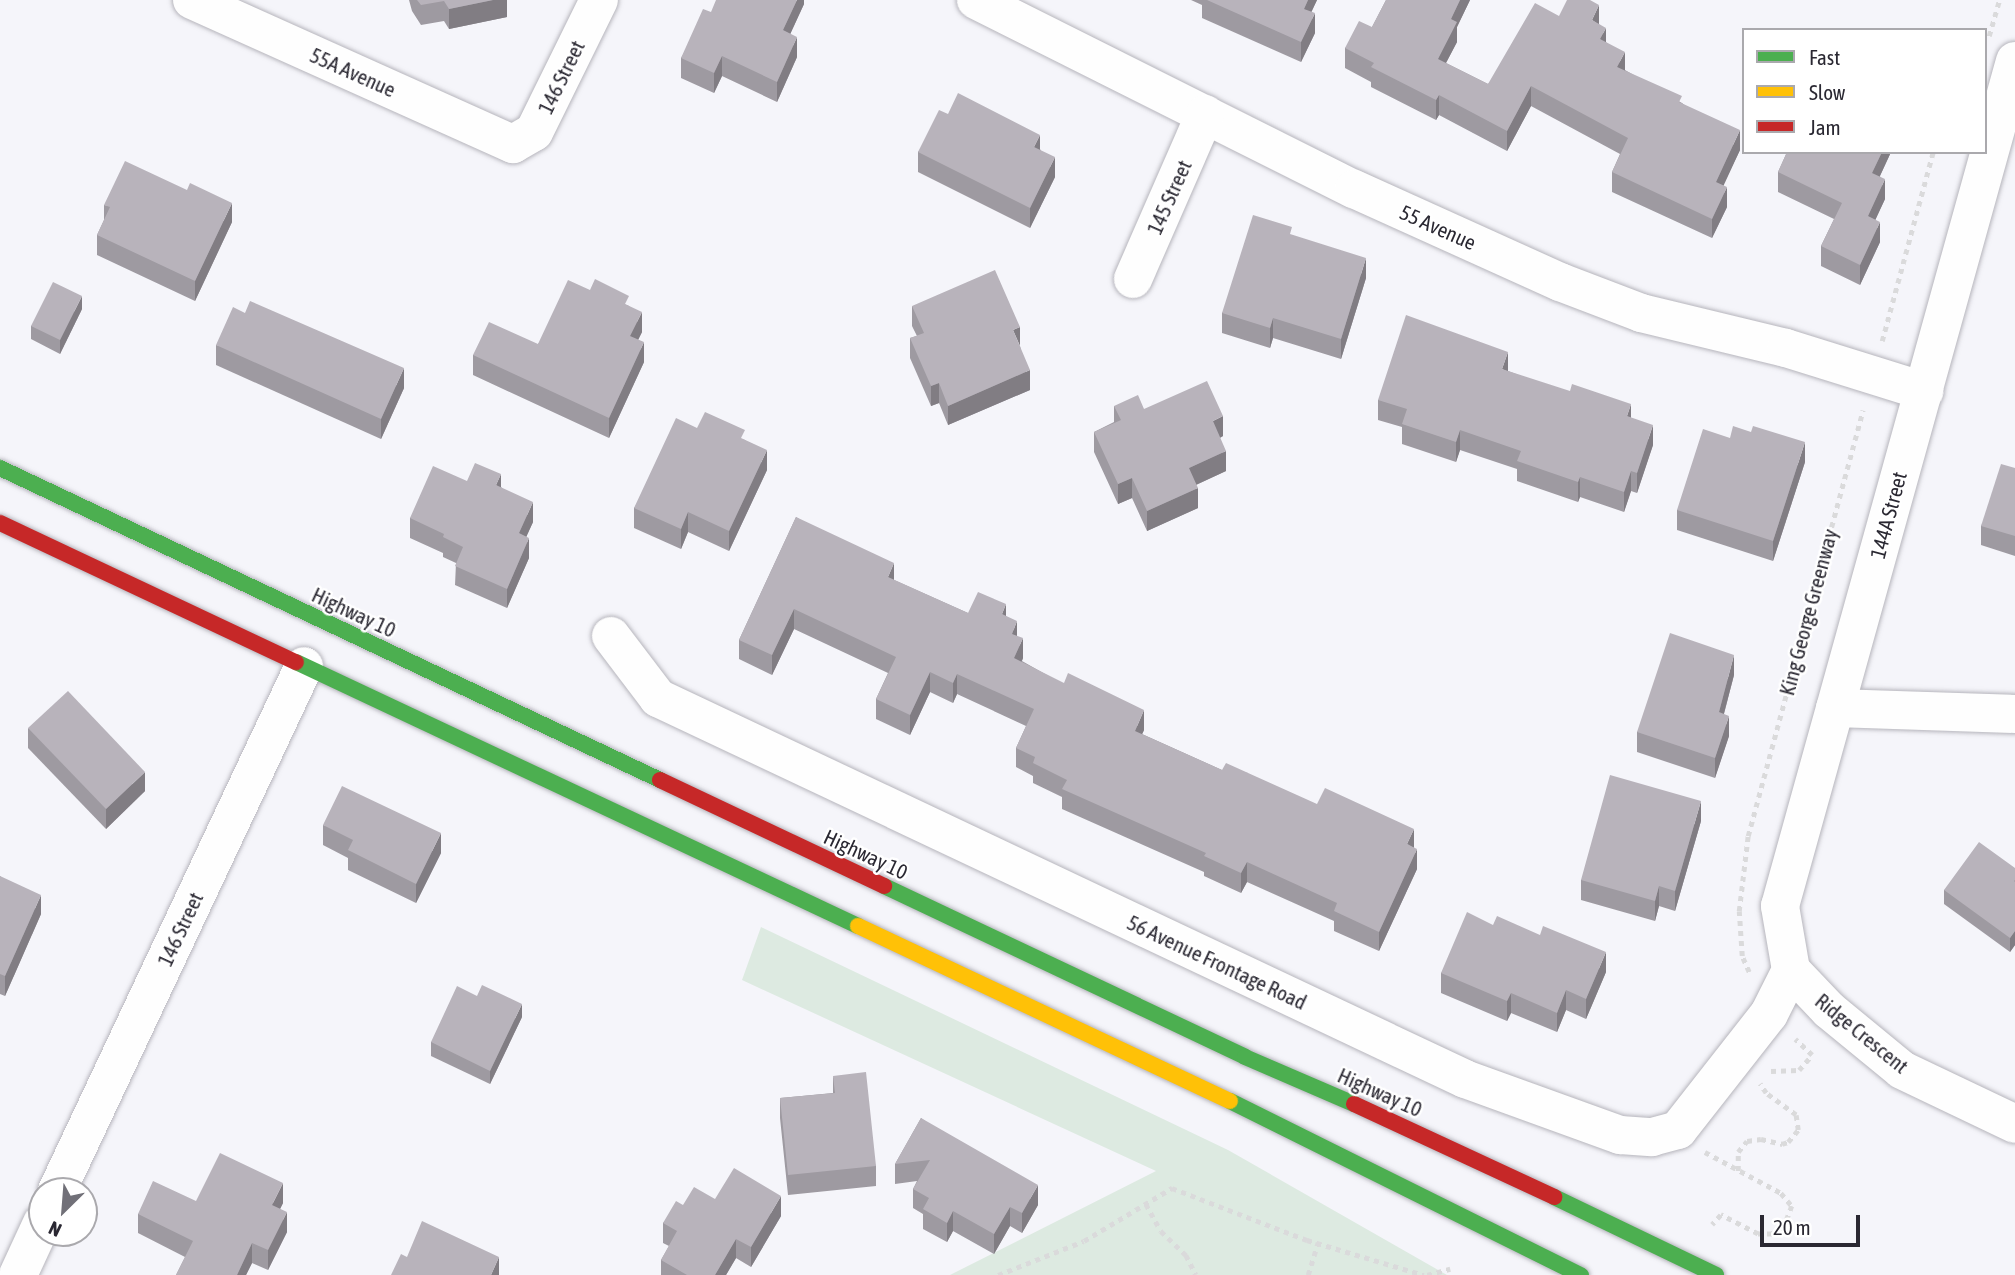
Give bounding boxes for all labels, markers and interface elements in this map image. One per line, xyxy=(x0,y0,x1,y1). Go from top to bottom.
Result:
legend xyxy=(1742,28,1987,154)
street label: 146 Street xyxy=(532,36,590,118)
street label: 55A Avenue xyxy=(306,42,400,102)
text: Fast xyxy=(1809,45,1840,69)
text: Slow xyxy=(1809,80,1845,104)
text: Jam xyxy=(1809,115,1841,139)
street label: 145 Street xyxy=(1142,156,1196,238)
street label: 55 Avenue xyxy=(1396,199,1480,255)
street label: 144A Street xyxy=(1864,469,1912,561)
street label: King George Greenway xyxy=(1774,526,1842,698)
street label: Highway 10 xyxy=(308,582,400,642)
street label: Highway 10 xyxy=(820,824,912,884)
street label: 146 Street xyxy=(152,888,208,970)
street label: 56 Avenue Frontage Road xyxy=(1123,909,1311,1015)
street label: Ridge Crescent xyxy=(1810,988,1914,1078)
street label: Highway 10 xyxy=(1334,1062,1426,1122)
north arrow xyxy=(28,1177,98,1247)
scale bar xyxy=(1763,1202,1863,1246)
text: 20 m xyxy=(1773,1215,1811,1239)
text: N xyxy=(45,1217,65,1242)

